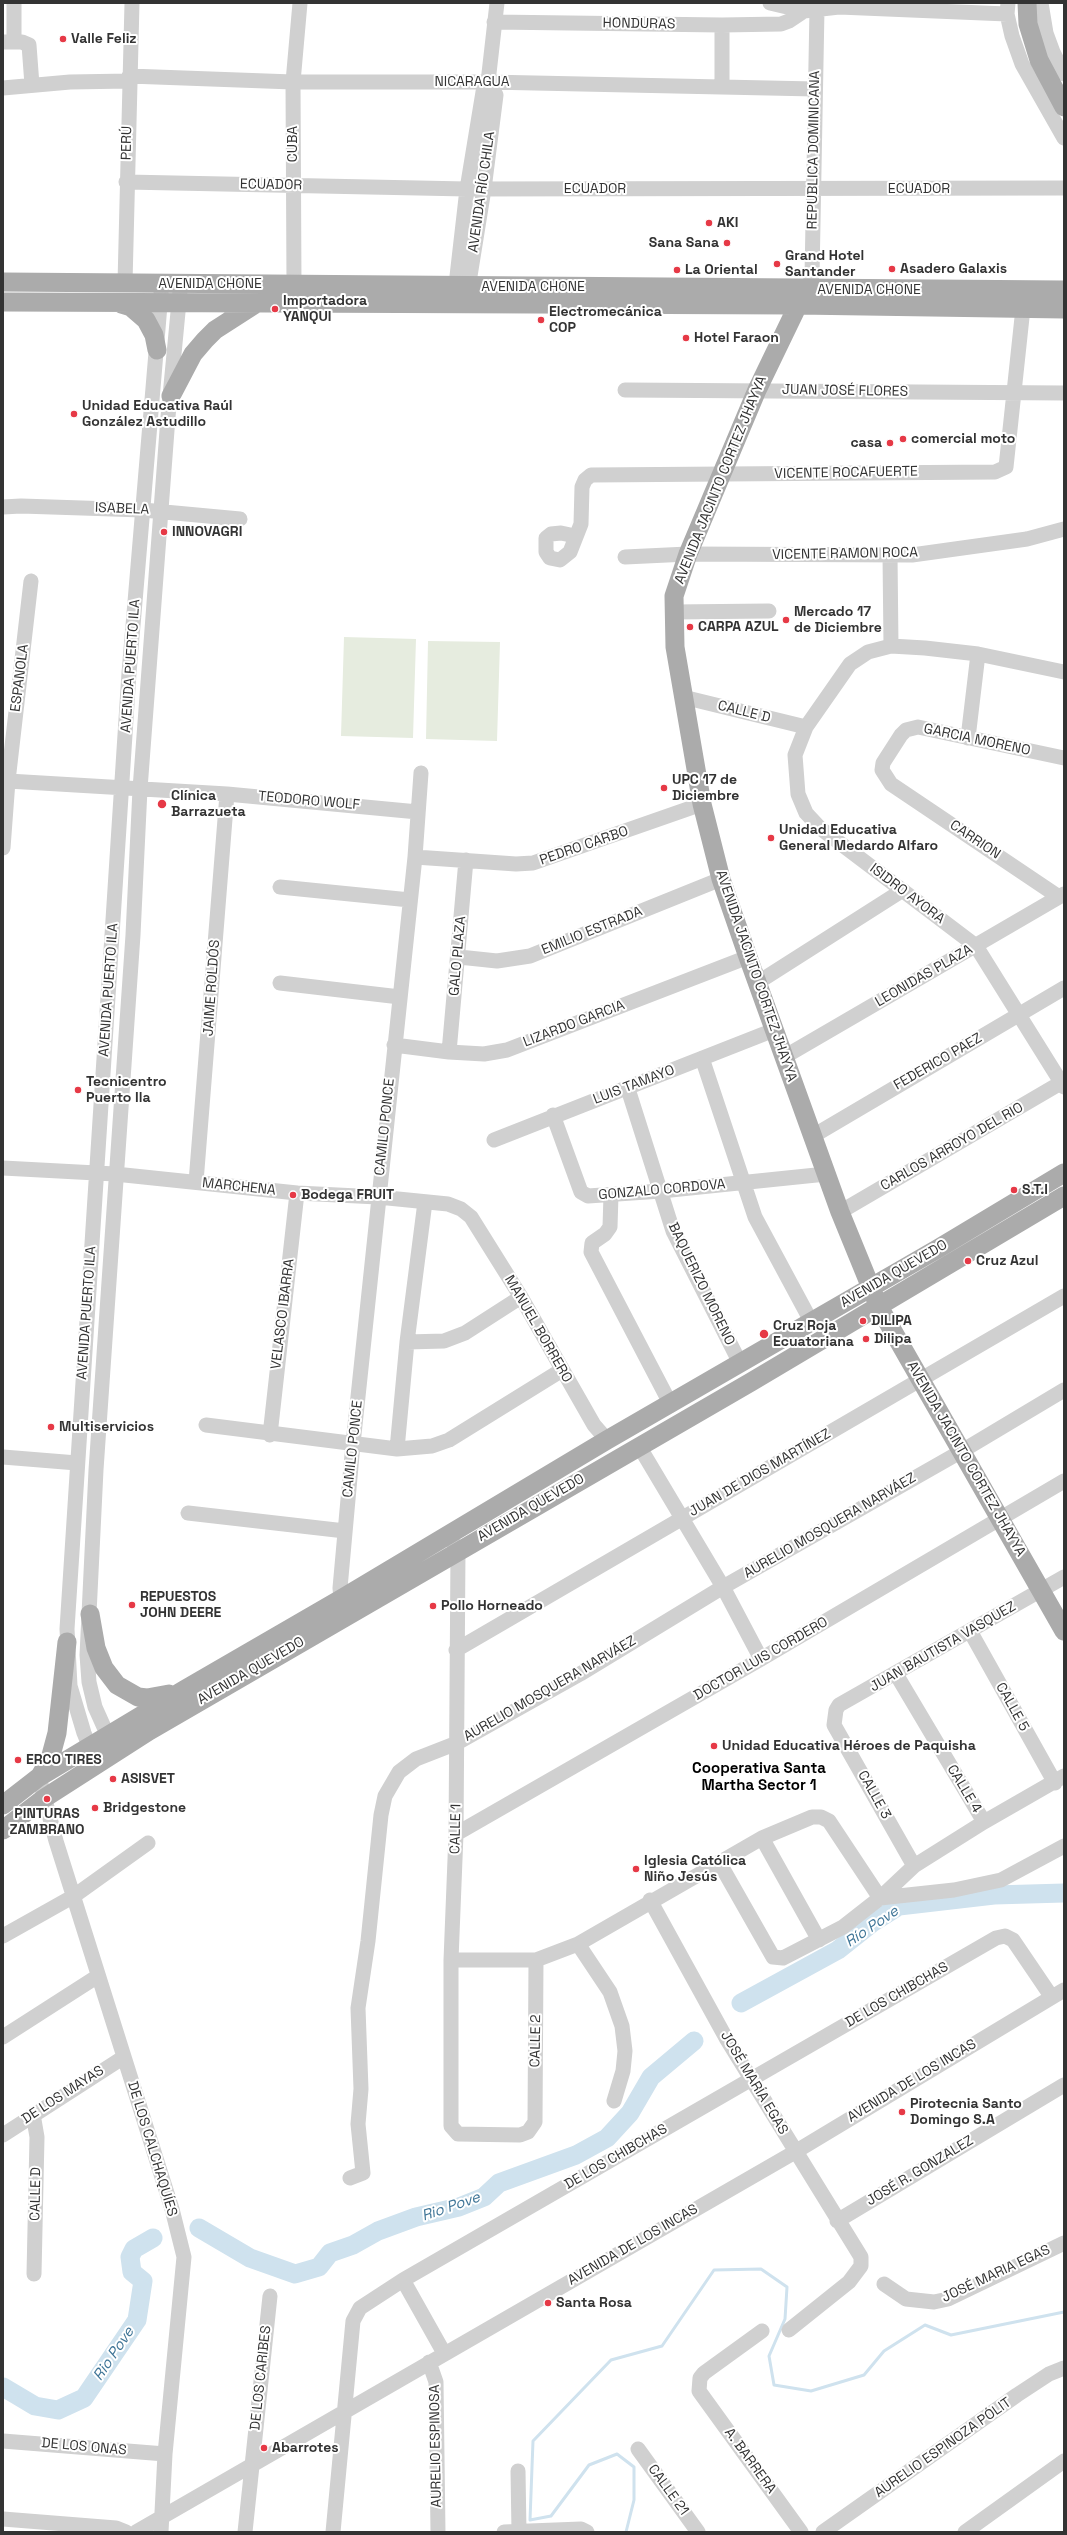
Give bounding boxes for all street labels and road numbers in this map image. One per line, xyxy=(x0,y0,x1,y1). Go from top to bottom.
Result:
street label: HONDURAS xyxy=(603,15,675,33)
street label: REPUBLICA DOMINICANA xyxy=(804,70,824,230)
street label: NICARAGUA xyxy=(434,74,510,90)
street label: PERÚ xyxy=(118,126,136,160)
street label: CUBA xyxy=(285,126,301,162)
street label: AVENIDA RÍO CHILA xyxy=(465,130,499,254)
street label: ECUADOR xyxy=(240,176,302,194)
street label: ECUADOR xyxy=(564,181,626,197)
street label: ECUADOR xyxy=(888,181,950,197)
street label: AVENIDA CHONE xyxy=(158,276,262,292)
street label: AVENIDA CHONE xyxy=(481,279,585,295)
street label: AVENIDA CHONE xyxy=(817,282,921,298)
street label: AVENIDA JACINTO CORTEZ JHAYYA xyxy=(671,374,771,586)
street label: JUAN JOSÉ FLORES xyxy=(782,381,908,401)
street label: VICENTE ROCAFUERTE xyxy=(774,463,918,483)
street label: ISABELA xyxy=(95,500,149,518)
street label: VICENTE RAMON ROCA xyxy=(772,544,918,564)
street label: AVENIDA PUERTO ILA xyxy=(118,599,144,733)
street label: ESPANOLA xyxy=(8,643,32,713)
street label: CALLE D xyxy=(716,697,772,727)
street label: GARCIA MORENO xyxy=(922,720,1032,760)
street label: TEODORO WOLF xyxy=(257,788,361,814)
street label: CARRION xyxy=(946,817,1004,863)
street label: PEDRO CARBO xyxy=(538,823,630,869)
street label: ISIDRO AYORA xyxy=(866,860,948,928)
street label: AVENIDA JACINTO CORTEZ JHAYYA xyxy=(712,868,800,1084)
street label: EMILIO ESTRADA xyxy=(539,903,645,959)
street label: GALO PLAZA xyxy=(446,915,470,997)
street label: AVENIDA PUERTO ILA xyxy=(96,923,122,1057)
street label: JAIME ROLDÓS xyxy=(200,939,224,1037)
street label: LEONIDAS PLAZA xyxy=(872,941,976,1011)
street label: LIZARDO GARCIA xyxy=(521,997,627,1051)
street label: FEDERICO PAEZ xyxy=(891,1030,985,1094)
street label: LUIS TAMAYO xyxy=(591,1062,677,1108)
street label: CAMILO PONCE xyxy=(372,1078,398,1176)
street label: CARLOS ARROYO DEL RIO xyxy=(878,1099,1026,1195)
street label: MARCHENA xyxy=(201,1175,277,1199)
street label: GONZALO CORDOVA xyxy=(598,1176,726,1204)
street label: BAQUERIZO MORENO xyxy=(664,1220,738,1348)
street label: AVENIDA QUEVEDO xyxy=(838,1237,950,1311)
street label: AVENIDA PUERTO ILA xyxy=(74,1246,100,1380)
street label: VELASCO IBARRA xyxy=(268,1258,298,1370)
street label: MANUEL BORRERO xyxy=(500,1272,576,1386)
street label: AVENIDA JACINTO CORTEZ JHAYYA xyxy=(903,1358,1029,1560)
street label: CAMILO PONCE xyxy=(340,1400,366,1498)
street label: JUAN DE DIOS MARTÍNEZ xyxy=(686,1426,834,1520)
street label: AURELIO MOSQUERA NARVÁEZ xyxy=(741,1470,919,1582)
street label: AVENIDA QUEVEDO xyxy=(475,1471,587,1545)
street label: JUAN BAUTISTA VASQUEZ xyxy=(867,1598,1019,1696)
street label: DOCTOR LUIS CORDERO xyxy=(691,1614,831,1704)
street label: AURELIO MOSQUERA NARVÁEZ xyxy=(461,1633,639,1745)
street label: AVENIDA QUEVEDO xyxy=(195,1634,307,1708)
street label: CALLE 5 xyxy=(992,1680,1032,1734)
street label: CALLE 4 xyxy=(943,1762,985,1816)
street label: CALLE 3 xyxy=(854,1768,894,1822)
street label: CALLE 1 xyxy=(447,1804,465,1854)
street label: DE LOS CHIBCHAS xyxy=(843,1959,951,2031)
street label: CALLE 2 xyxy=(527,2014,545,2068)
street label: JOSÉ MARÍA EGAS xyxy=(717,2028,791,2138)
street label: AVENIDA DE LOS INCAS xyxy=(844,2036,980,2126)
street label: DE LOS MAYAS xyxy=(19,2062,107,2128)
street label: DE LOS CALCHAQUÍES xyxy=(123,2080,181,2218)
street label: DE LOS CHIBCHAS xyxy=(562,2121,670,2193)
street label: JOSÉ R. GONZALEZ xyxy=(863,2132,977,2210)
street label: CALLE D xyxy=(27,2167,45,2221)
street label: AVENIDA DE LOS INCAS xyxy=(565,2201,701,2289)
street label: JOSÉ MARIA EGAS xyxy=(939,2242,1053,2306)
street label: DE LOS CARIBES xyxy=(247,2325,275,2431)
street label: AURELIO ESPINOSA xyxy=(427,2384,445,2508)
street label: AURELIO ESPINOZA PÓLIT xyxy=(871,2394,1015,2502)
street label: A. BARRERA xyxy=(721,2425,779,2497)
street label: DE LOS ONAS xyxy=(41,2435,127,2459)
street label: CALLE 21 xyxy=(644,2461,692,2519)

